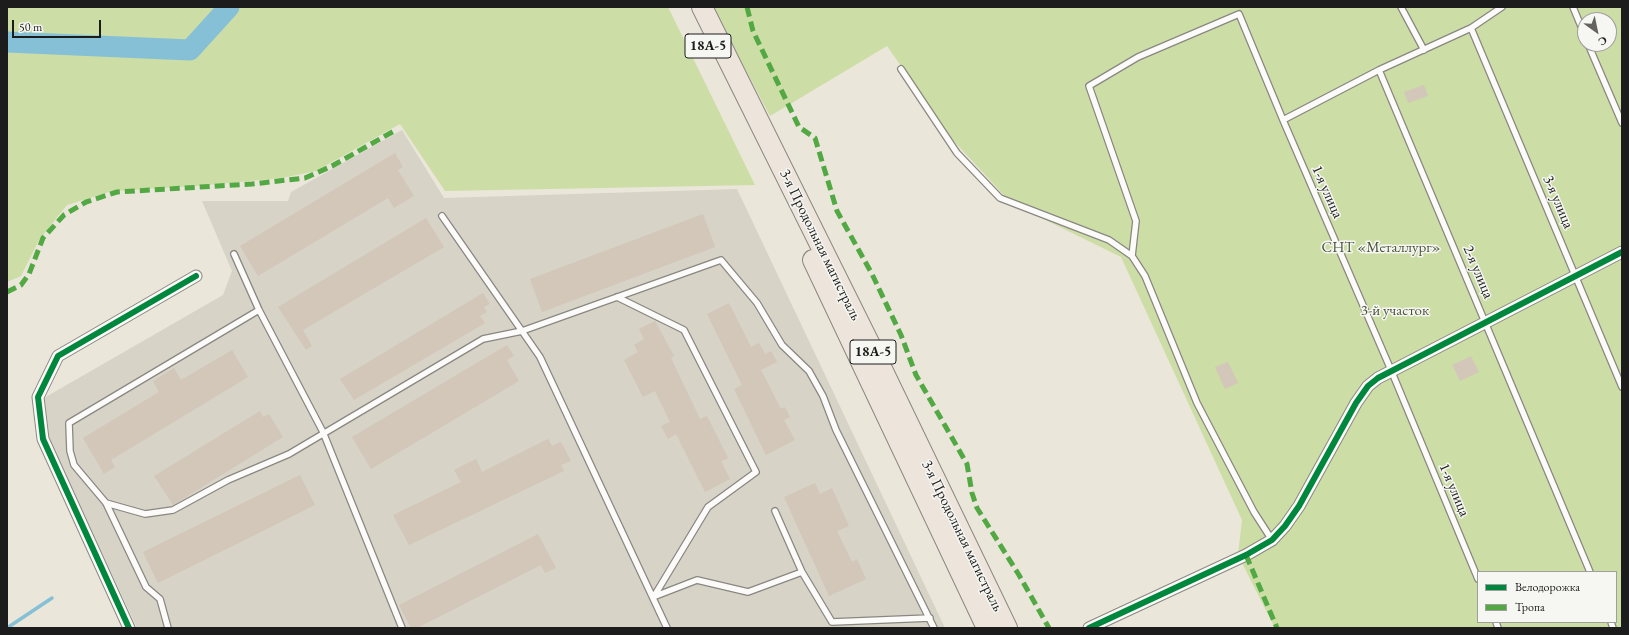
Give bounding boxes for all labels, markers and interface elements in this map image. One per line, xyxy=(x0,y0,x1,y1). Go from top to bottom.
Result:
scale bar xyxy=(14,12,103,38)
north arrow xyxy=(1577,12,1617,52)
text: 50 m xyxy=(19,19,42,35)
text: С xyxy=(1596,33,1610,49)
road number: 18А-5 xyxy=(685,34,731,58)
street label: 1-я улица xyxy=(1307,163,1347,221)
street label: 3-я Продольная магистраль xyxy=(775,166,865,324)
street label: 3-я улица xyxy=(1539,173,1577,231)
park label: СНТ «Металлург» xyxy=(1322,239,1440,257)
street label: 2-я улица xyxy=(1459,243,1497,301)
park label: 3-й участок xyxy=(1361,302,1429,320)
road number: 18А-5 xyxy=(850,340,896,364)
street label: 3-я Продольная магистраль xyxy=(917,457,1007,615)
street label: 1-я улица xyxy=(1435,461,1473,519)
legend xyxy=(1477,571,1617,623)
text: Велодорожка xyxy=(1515,579,1580,595)
text: Тропа xyxy=(1515,599,1545,615)

